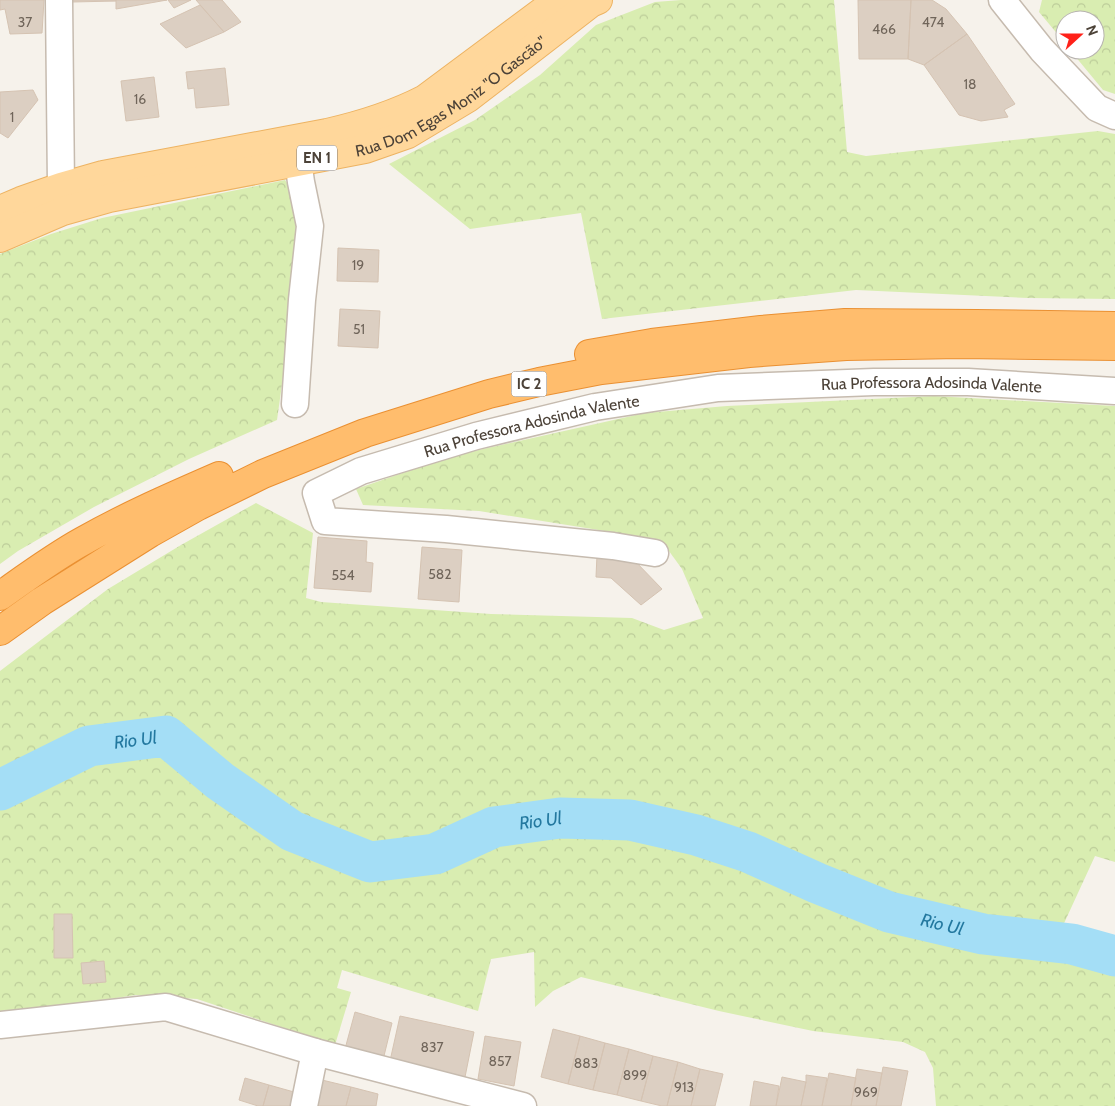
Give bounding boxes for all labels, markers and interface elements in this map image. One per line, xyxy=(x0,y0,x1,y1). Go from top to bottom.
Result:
north arrow xyxy=(1055,10,1105,60)
house number: 37 xyxy=(18,13,32,31)
house number: 474 xyxy=(922,13,944,31)
house number: 466 xyxy=(872,20,896,38)
text: N xyxy=(1082,22,1102,38)
street label: Rua Dom Egas Moniz "O Gascão" xyxy=(354,32,550,160)
house number: 18 xyxy=(963,75,977,93)
house number: 16 xyxy=(134,90,146,108)
house number: 1 xyxy=(10,108,14,126)
road number: EN 1 xyxy=(297,146,337,170)
house number: 19 xyxy=(352,256,364,274)
house number: 51 xyxy=(353,320,365,338)
road number: IC 2 xyxy=(512,372,546,396)
street label: Rua Professora Adosinda Valente xyxy=(821,373,1043,396)
street label: Rua Professora Adosinda Valente xyxy=(422,391,641,461)
house number: 582 xyxy=(428,565,452,583)
house number: 554 xyxy=(331,566,355,584)
water label: Rio Ul xyxy=(113,726,159,754)
water label: Rio Ul xyxy=(518,807,564,834)
water label: Rio Ul xyxy=(919,909,966,940)
house number: 837 xyxy=(420,1038,444,1056)
house number: 857 xyxy=(488,1052,512,1070)
house number: 883 xyxy=(574,1054,598,1072)
house number: 899 xyxy=(623,1066,647,1084)
house number: 913 xyxy=(674,1078,694,1096)
house number: 969 xyxy=(854,1083,878,1101)

